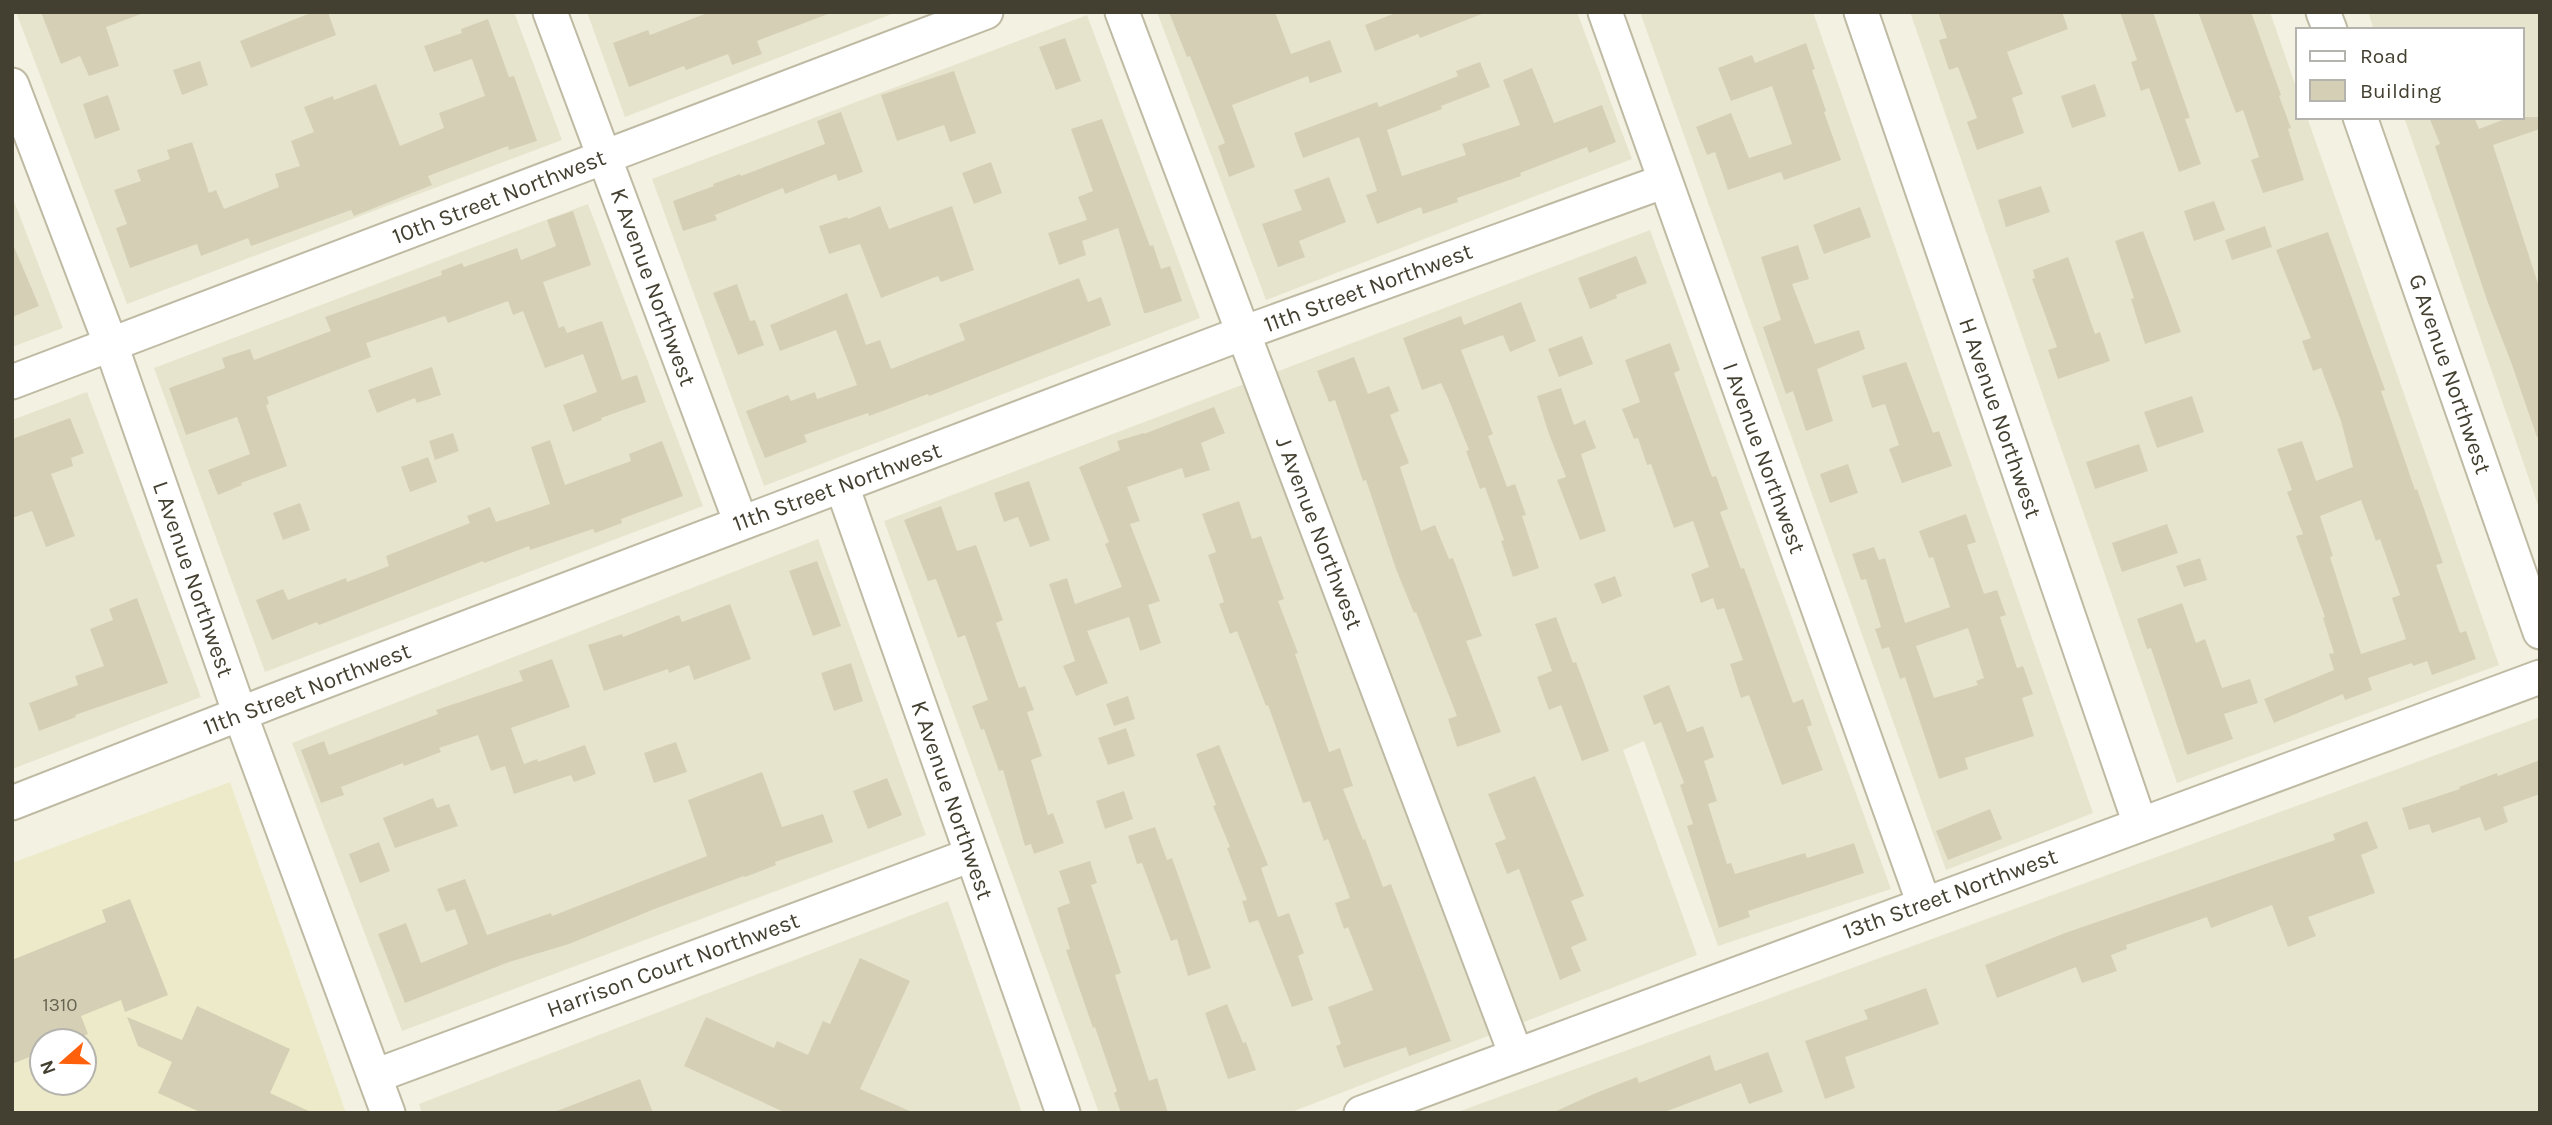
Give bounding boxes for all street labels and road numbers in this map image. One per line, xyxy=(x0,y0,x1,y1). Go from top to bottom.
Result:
street label: 10th Street Northwest xyxy=(389,144,610,250)
street label: K Avenue Northwest xyxy=(605,184,702,390)
street label: 11th Street Northwest xyxy=(1260,238,1476,338)
street label: G Avenue Northwest xyxy=(2403,270,2497,478)
street label: H Avenue Northwest xyxy=(1953,314,2047,522)
street label: I Avenue Northwest xyxy=(1717,359,1811,558)
street label: J Avenue Northwest xyxy=(1270,433,1368,634)
street label: 11th Street Northwest xyxy=(729,437,945,537)
street label: L Avenue Northwest xyxy=(147,477,239,681)
street label: 11th Street Northwest xyxy=(199,637,415,741)
street label: K Avenue Northwest xyxy=(905,697,999,904)
street label: 13th Street Northwest xyxy=(1839,843,2061,945)
street label: Harrison Court Northwest xyxy=(543,907,803,1023)

